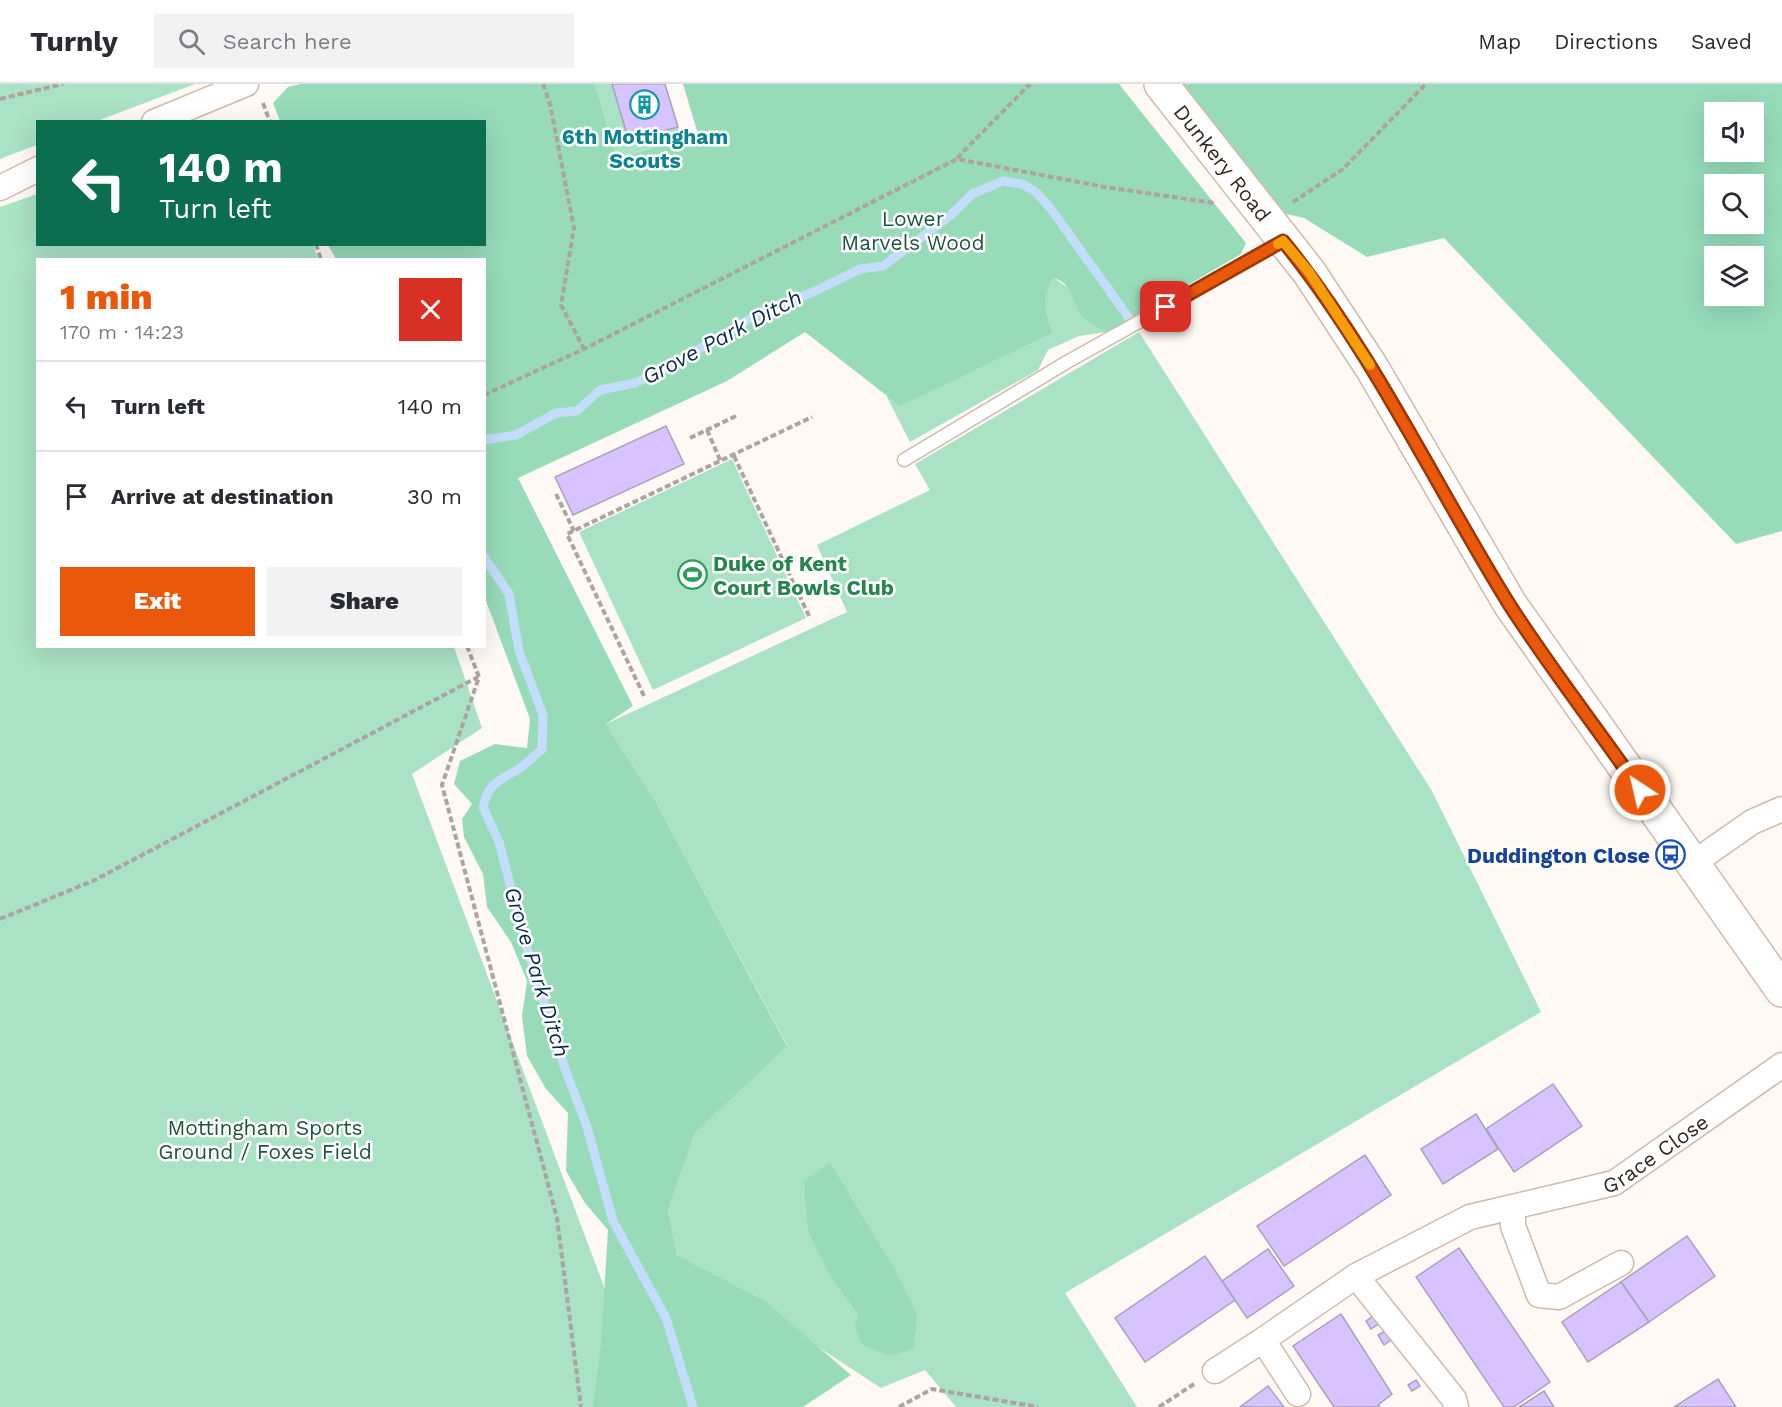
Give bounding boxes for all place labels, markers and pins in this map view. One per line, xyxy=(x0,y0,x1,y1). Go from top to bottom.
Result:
building icon: 6th Mottingham Scouts xyxy=(629,89,661,121)
place label: 6th Mottingham Scouts xyxy=(562,124,728,173)
pin xyxy=(1140,281,1191,332)
place label: Duke of Kent Court Bowls Club xyxy=(713,551,894,600)
sports icon: Duke of Kent Court Bowls Club xyxy=(676,559,708,591)
bus stop icon: Duddington Close xyxy=(1655,839,1687,871)
place label: Duddington Close xyxy=(1467,843,1650,868)

